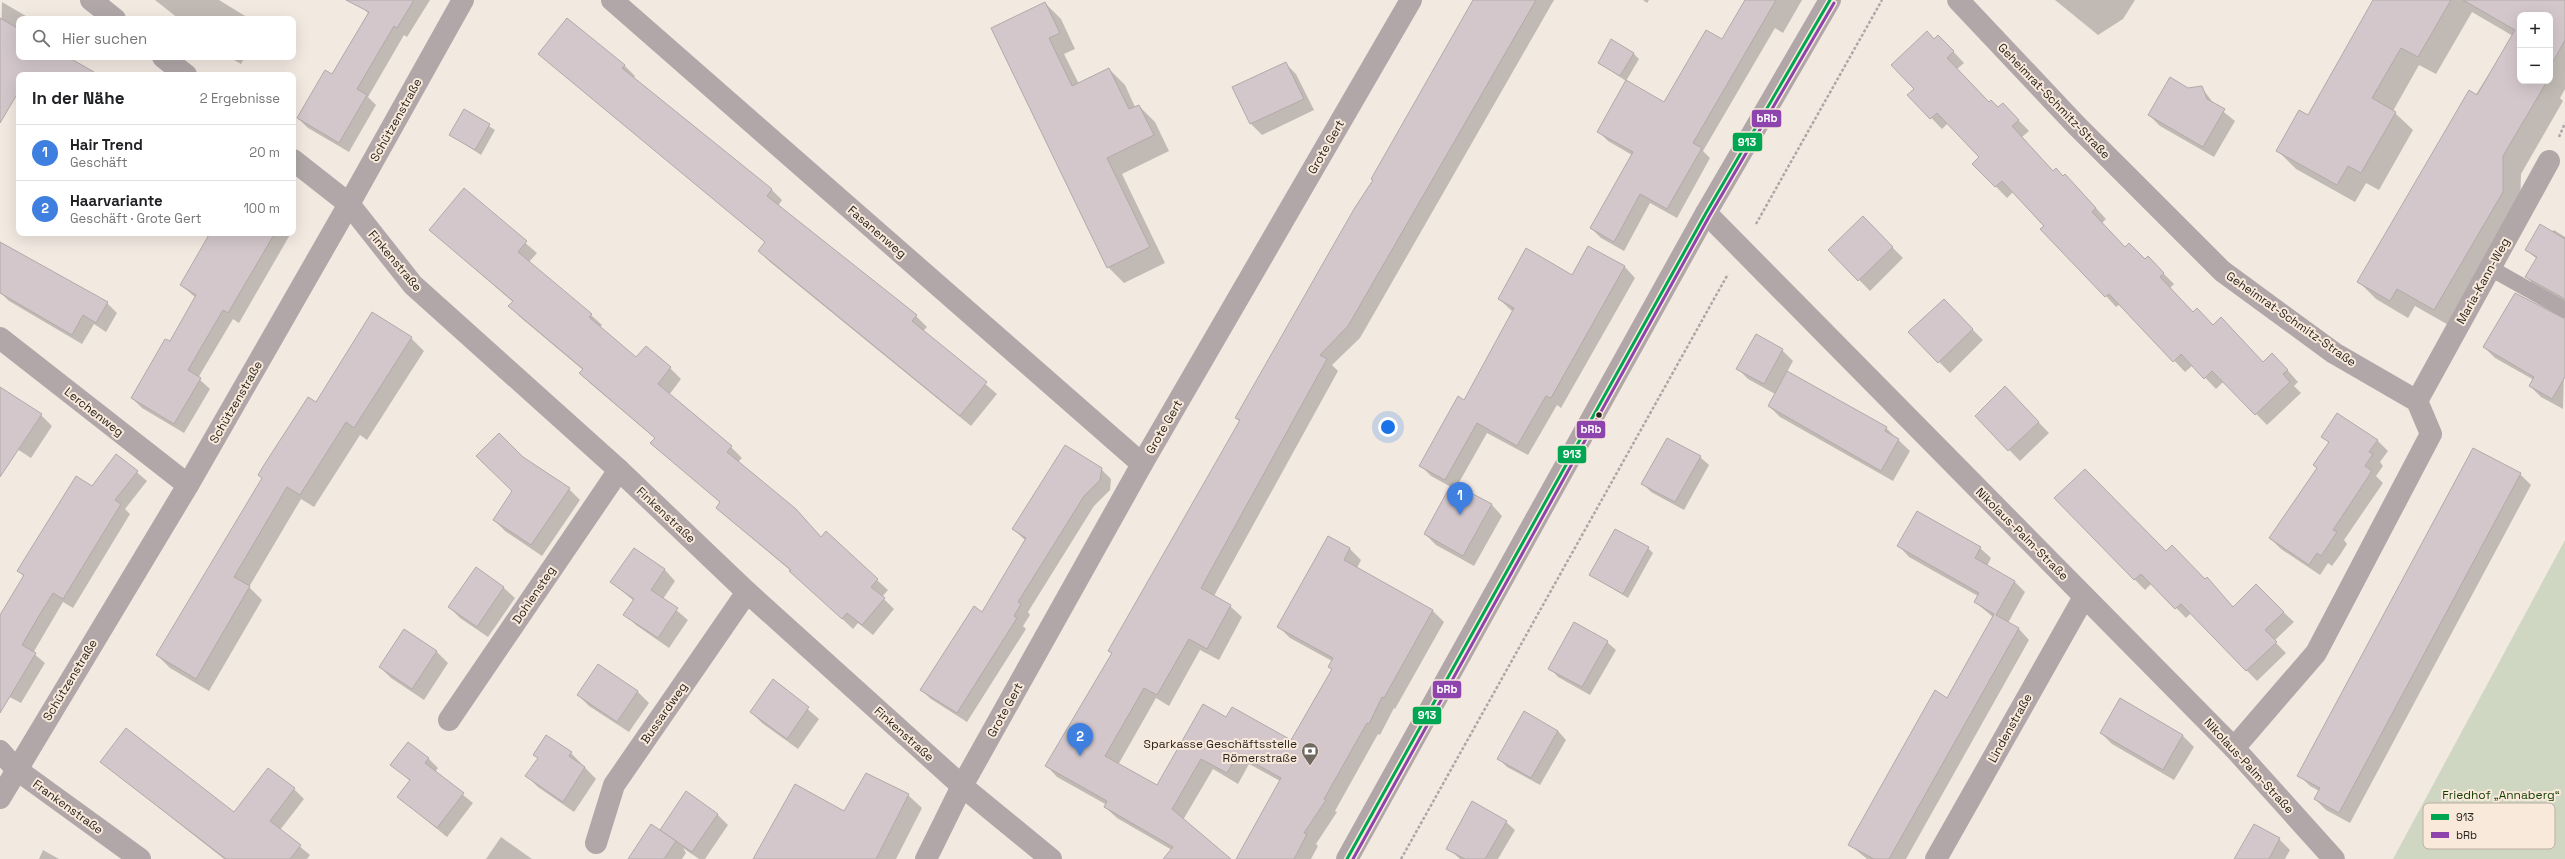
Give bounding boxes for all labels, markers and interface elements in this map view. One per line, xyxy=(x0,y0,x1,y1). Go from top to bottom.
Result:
map controls xyxy=(2517,12,2553,84)
button: + xyxy=(2517,12,2553,48)
search box xyxy=(16,16,296,60)
icon: search xyxy=(30,27,52,49)
text: Hier suchen xyxy=(62,29,147,48)
street label: Geheimrat-Schmitz-Straße xyxy=(1994,40,2114,162)
button: − xyxy=(2517,48,2553,84)
street label: Schützenstraße xyxy=(367,76,425,164)
text: In der Nähe xyxy=(32,87,124,109)
text: 2 Ergebnisse xyxy=(200,90,280,107)
line badge: bRb xyxy=(1751,109,1782,128)
text: bRb xyxy=(1757,111,1778,125)
street label: Grote Gert xyxy=(1304,117,1348,177)
line badge: 913 xyxy=(1732,132,1763,152)
text: Hair Trend xyxy=(70,135,143,154)
text: 913 xyxy=(1738,135,1757,149)
text: 1 xyxy=(42,144,48,161)
text: 20 m xyxy=(249,144,280,161)
text: Geschäft xyxy=(70,154,127,171)
text: Haarvariante xyxy=(70,191,163,210)
text: 2 xyxy=(41,200,49,217)
text: 100 m xyxy=(243,200,280,217)
street label: Fasanenweg xyxy=(844,202,910,262)
text: Geschäft · Grote Gert xyxy=(70,210,202,227)
street label: Finkenstraße xyxy=(365,227,425,295)
street label: Maria-Kann-Weg xyxy=(2453,235,2513,327)
street label: Geheimrat-Schmitz-Straße xyxy=(2223,268,2359,370)
street label: Schützenstraße xyxy=(206,358,266,446)
street label: Lerchenweg xyxy=(61,384,127,440)
street label: Grote Gert xyxy=(1142,397,1186,457)
unlabelled marker xyxy=(1594,410,1604,420)
your location xyxy=(1378,417,1398,437)
line badge: bRb xyxy=(1576,420,1606,439)
text: bRb xyxy=(1581,422,1602,436)
line badge: 913 xyxy=(1557,445,1587,464)
text: 913 xyxy=(1563,447,1582,461)
pin: 1 xyxy=(1447,482,1473,515)
street label: Finkenstraße xyxy=(633,484,699,546)
street label: Nikolaus-Palm-Straße xyxy=(1972,484,2072,584)
street label: Dohlensteg xyxy=(509,563,559,627)
street label: Schützenstraße xyxy=(39,636,101,724)
street label: Bussardweg xyxy=(637,679,691,747)
street label: Grote Gert xyxy=(983,680,1027,740)
line badge: bRb xyxy=(1432,680,1462,699)
text: bRb xyxy=(1437,682,1458,696)
street label: Lindenstraße xyxy=(1984,691,2036,765)
street label: Finkenstraße xyxy=(871,703,937,765)
line badge: 913 xyxy=(1412,706,1442,725)
text: 913 xyxy=(1418,708,1437,722)
street label: Nikolaus-Palm-Straße xyxy=(2201,715,2297,817)
pin: 2 xyxy=(1067,723,1093,756)
place label: Sparkasse Geschäftsstelle Römerstraße xyxy=(1144,736,1297,766)
bank icon: Sparkasse Geschäftsstelle Römerstraße xyxy=(1300,741,1320,766)
street label: Frankenstraße xyxy=(30,776,106,838)
park label: Friedhof „Annaberg“ xyxy=(2442,787,2560,803)
legend xyxy=(2423,803,2555,849)
text: 913 xyxy=(2456,810,2474,824)
text: bRb xyxy=(2456,828,2477,842)

